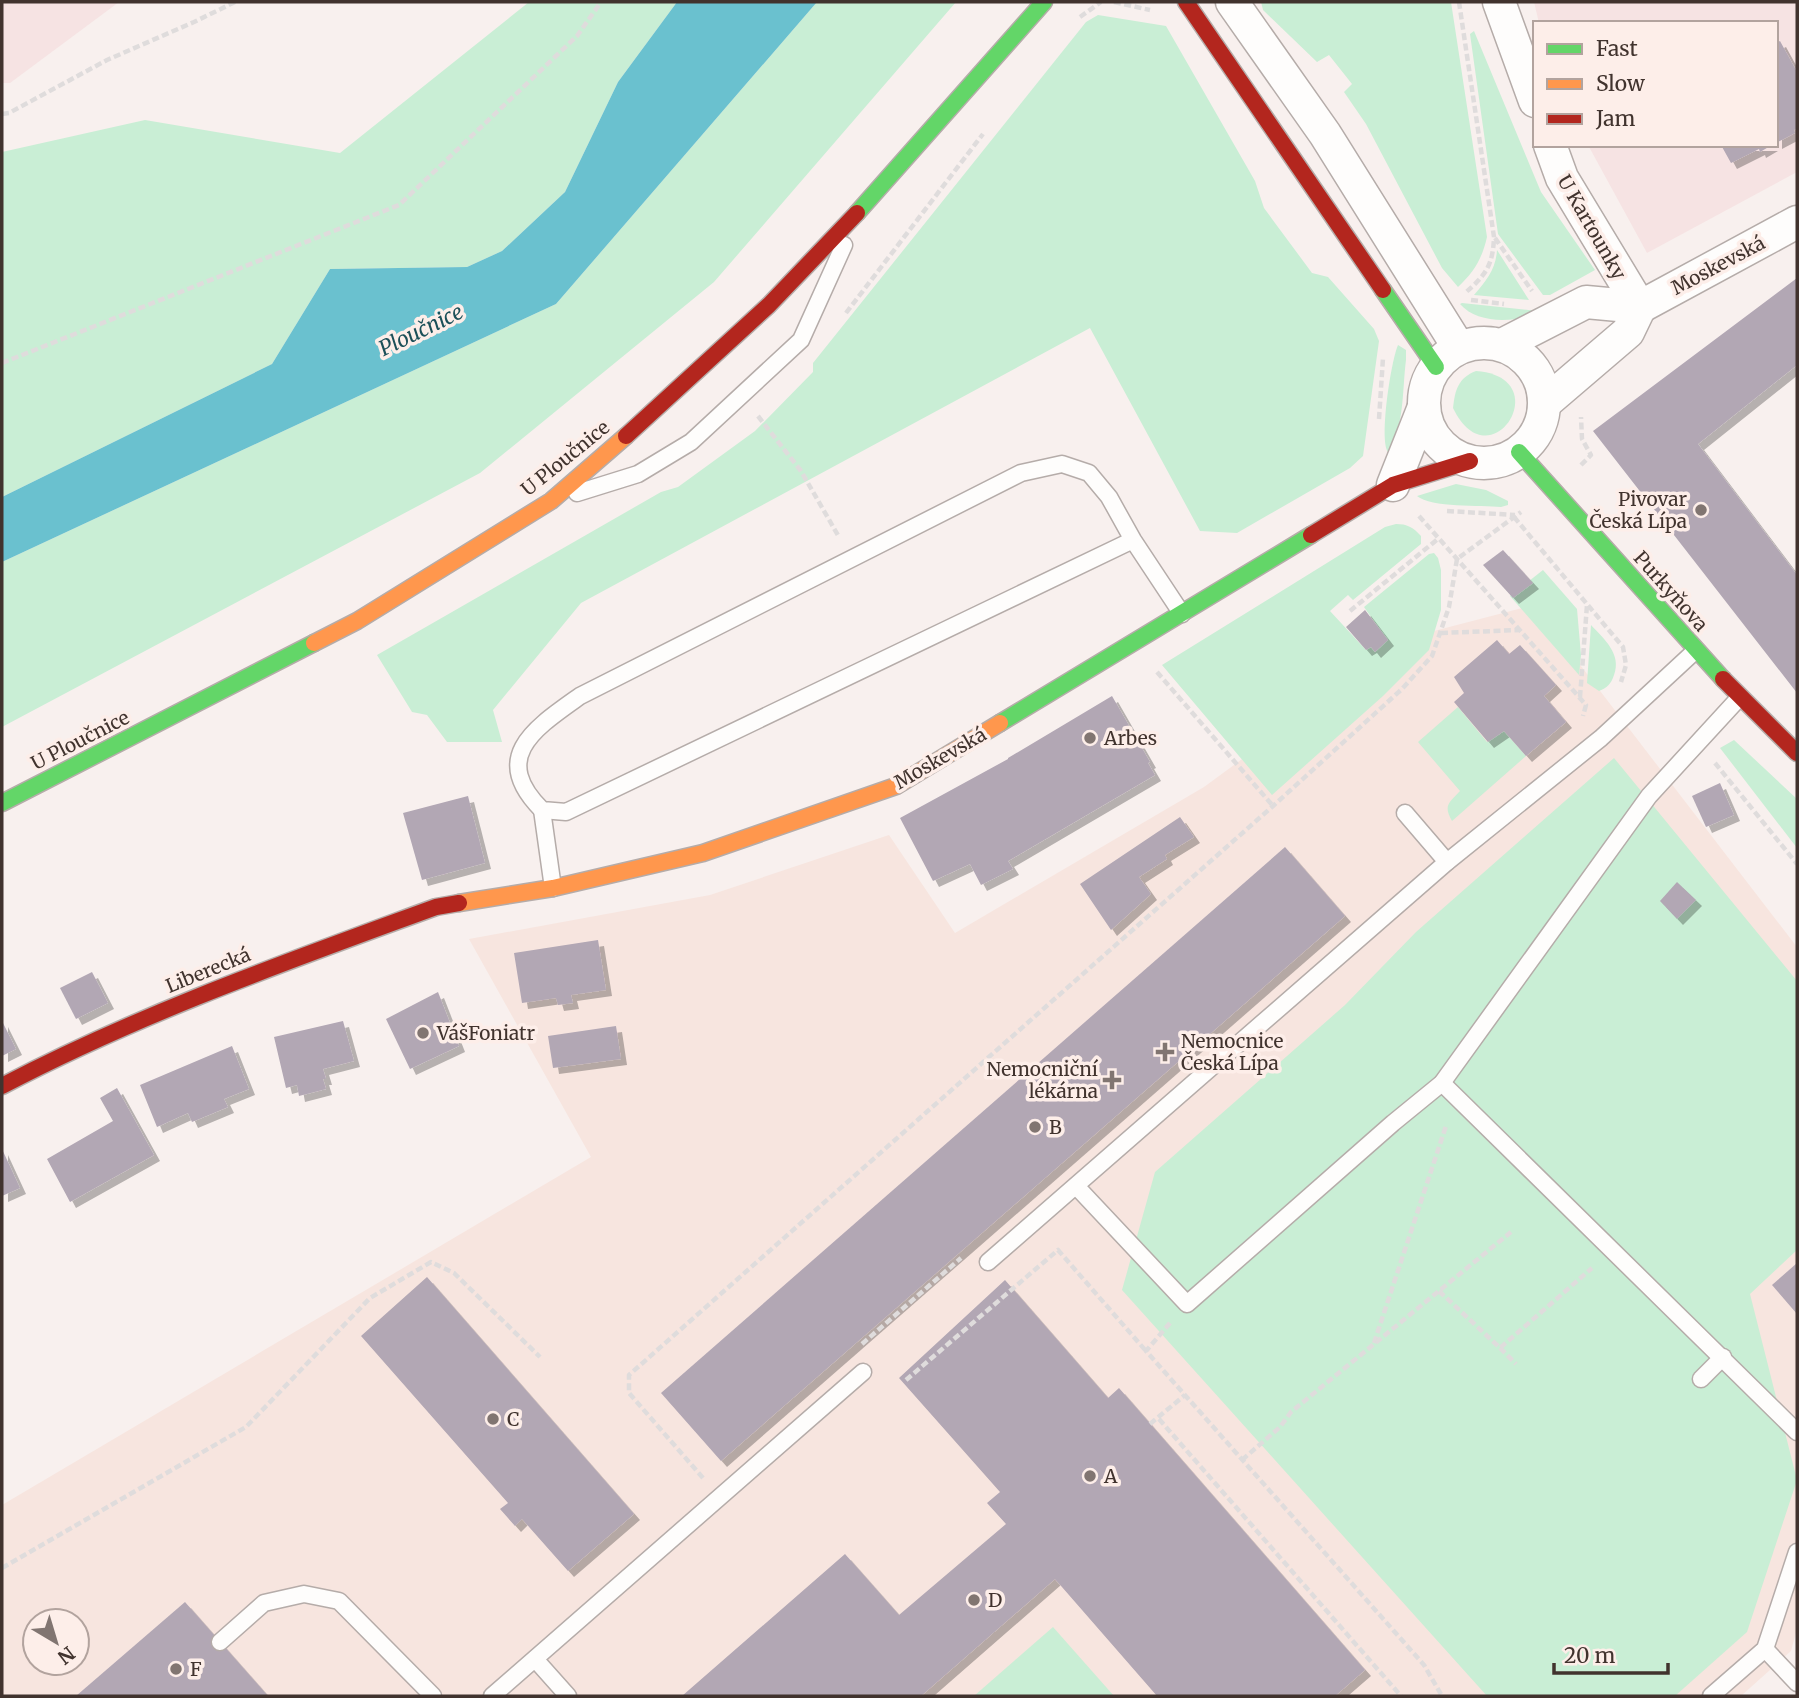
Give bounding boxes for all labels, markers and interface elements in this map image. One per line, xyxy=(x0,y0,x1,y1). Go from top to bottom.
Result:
legend xyxy=(1533,21,1778,147)
text: Fast xyxy=(1596,35,1638,62)
text: Slow xyxy=(1596,70,1645,97)
text: Jam xyxy=(1595,105,1635,132)
street label: U Kartounky xyxy=(1552,171,1632,283)
street label: Moskevská xyxy=(1667,230,1769,300)
water label: Ploučnice xyxy=(374,298,468,362)
street label: U Ploučnice xyxy=(516,415,614,501)
place label: Pivovar Česká Lípa xyxy=(1589,487,1687,533)
marker: Pivovar Česká Lípa xyxy=(1693,502,1709,518)
street label: Purkyňova xyxy=(1629,546,1713,636)
street label: U Ploučnice xyxy=(27,705,133,775)
street label: Moskevská xyxy=(890,722,990,794)
place label: Arbes xyxy=(1103,726,1157,750)
marker: Arbes xyxy=(1082,730,1098,746)
street label: Liberecká xyxy=(162,942,254,998)
place label: VášFoniatr xyxy=(436,1021,536,1045)
marker: VášFoniatr xyxy=(415,1025,431,1041)
place label: Nemocnice Česká Lípa xyxy=(1181,1029,1284,1075)
marker: Nemocnice Česká Lípa xyxy=(1155,1042,1175,1062)
place label: Nemocniční lékárna xyxy=(987,1057,1099,1103)
marker: Nemocniční lékárna xyxy=(1104,1072,1120,1088)
place label: B xyxy=(1049,1115,1062,1139)
marker: B xyxy=(1027,1119,1043,1135)
place label: C xyxy=(507,1407,519,1431)
marker: C xyxy=(485,1411,501,1427)
place label: A xyxy=(1103,1464,1118,1488)
marker: A xyxy=(1082,1468,1098,1484)
place label: D xyxy=(988,1588,1002,1612)
marker: D xyxy=(966,1592,982,1608)
north arrow xyxy=(21,1607,91,1677)
scale bar xyxy=(1554,1632,1668,1676)
text: N xyxy=(53,1641,80,1669)
text: 20 m xyxy=(1564,1642,1616,1669)
place label: F xyxy=(190,1657,202,1681)
marker: F xyxy=(168,1661,184,1677)

